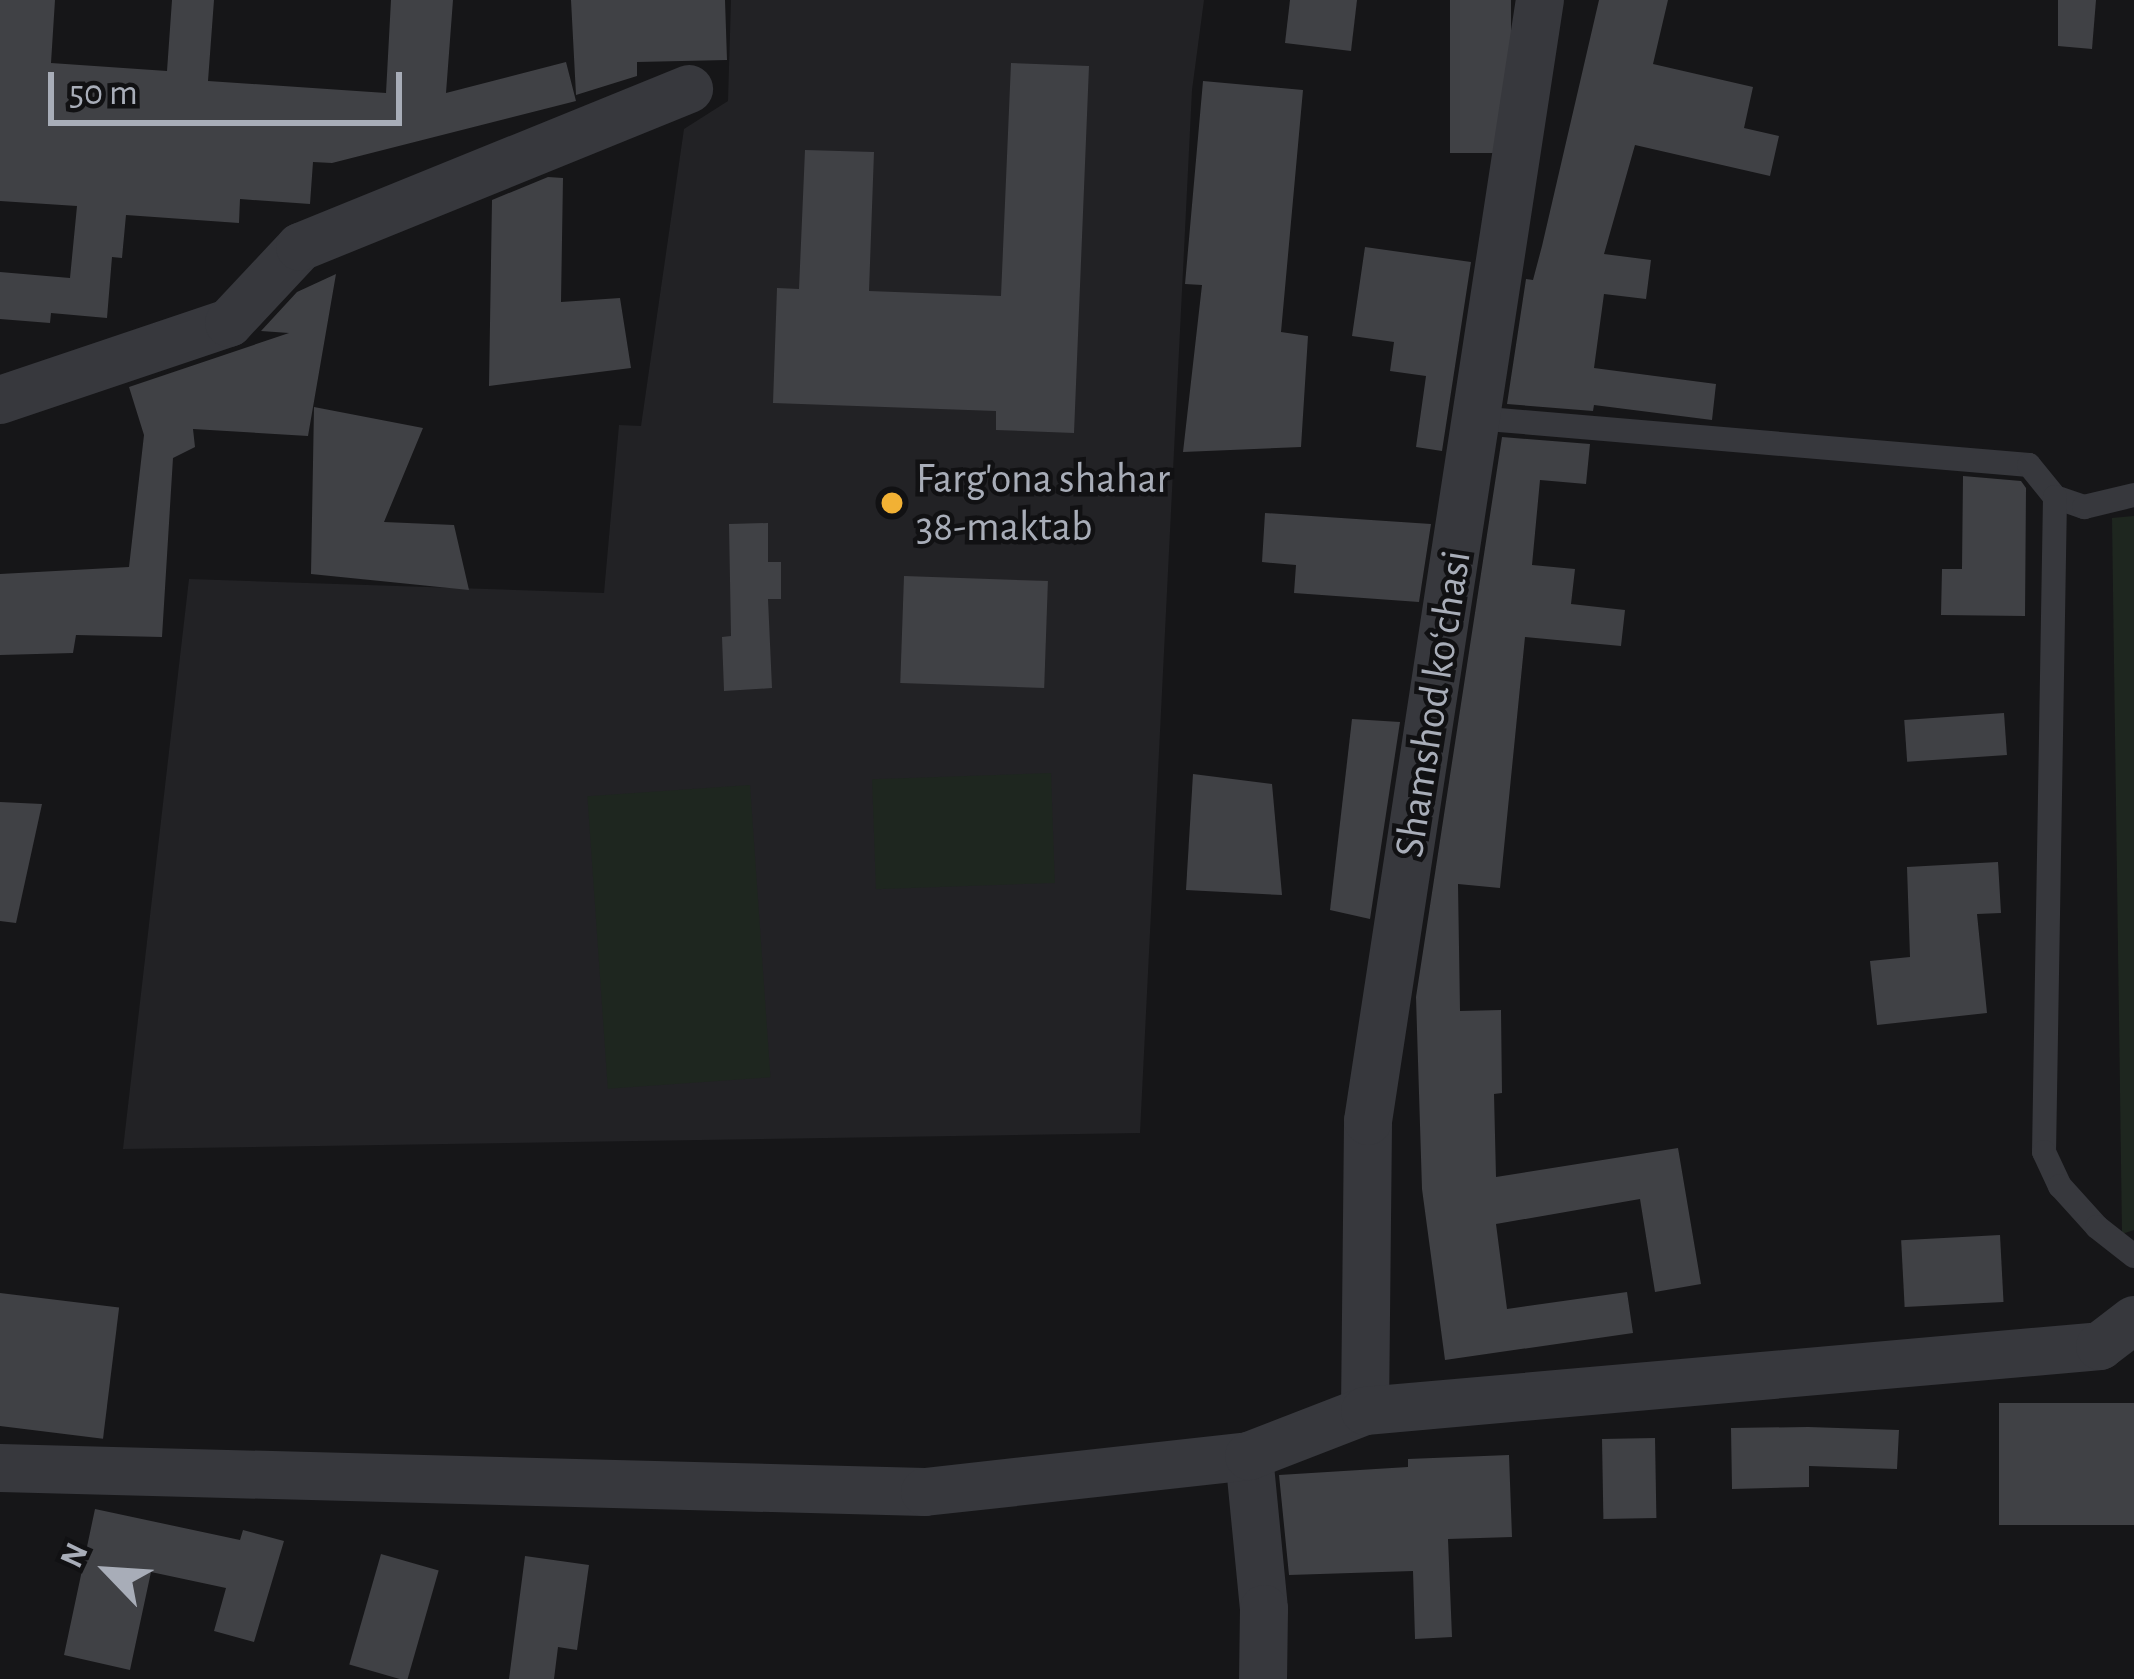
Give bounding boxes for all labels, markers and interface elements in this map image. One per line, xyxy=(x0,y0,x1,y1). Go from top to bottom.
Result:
scale bar xyxy=(54,48,408,122)
text: 50 m xyxy=(69,75,138,111)
place label: Farg'ona shahar 38-maktab xyxy=(916,454,1170,552)
marker: Farg'ona shahar 38-maktab xyxy=(879,490,905,516)
street label: Shamshod koʻchasi xyxy=(1384,547,1482,861)
north arrow xyxy=(48,1511,168,1631)
text: N xyxy=(55,1538,95,1573)

